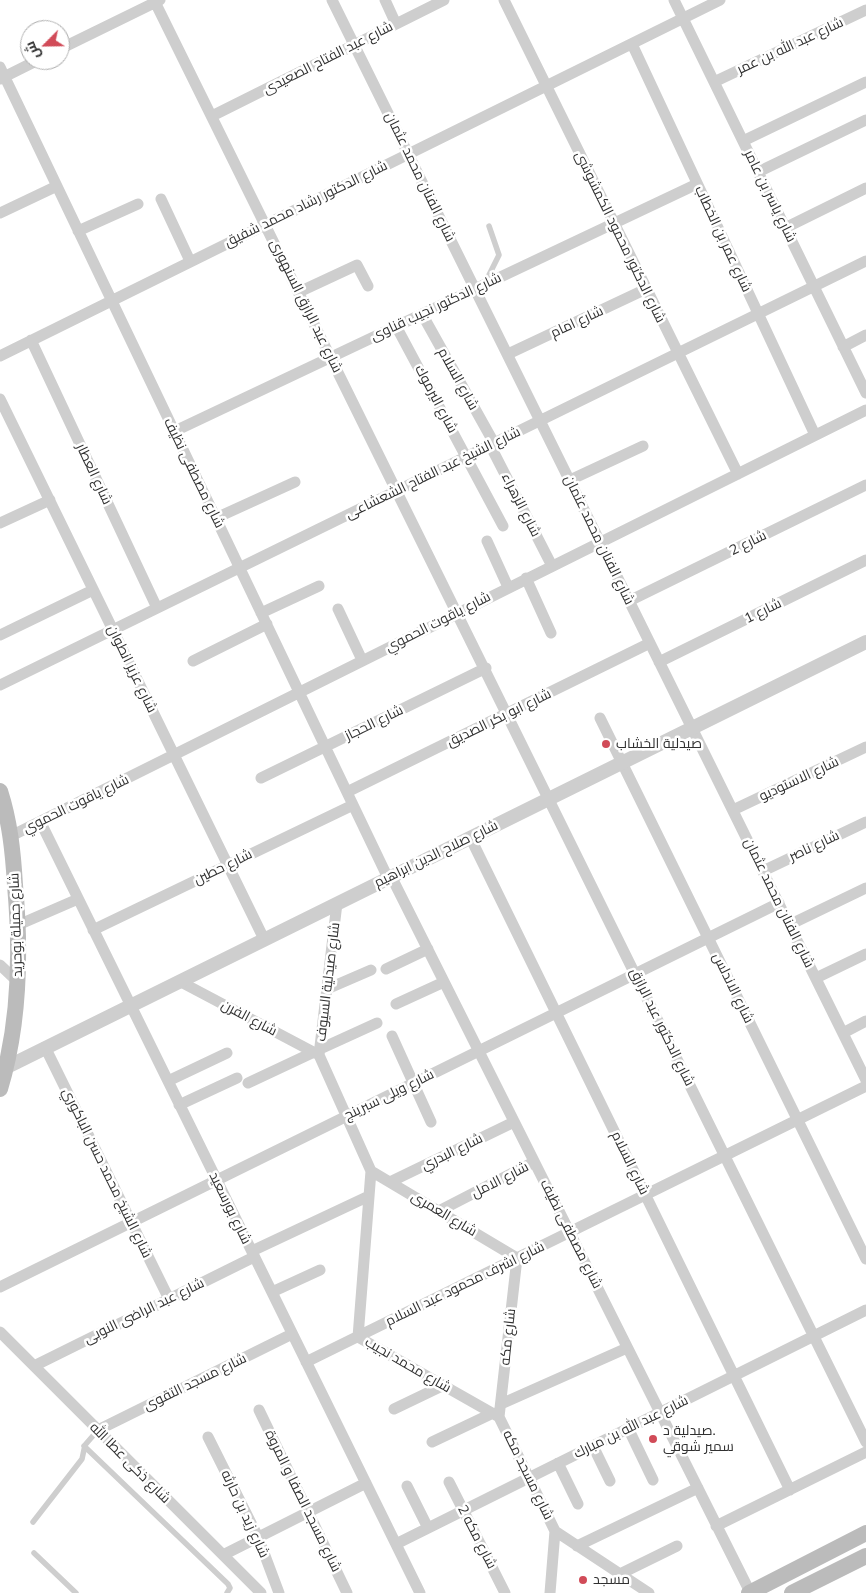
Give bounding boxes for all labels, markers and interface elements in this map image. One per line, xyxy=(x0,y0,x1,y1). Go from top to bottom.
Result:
street label: شارع عبد الله بن عمر xyxy=(734,14,846,78)
street label: شارع عبد الفتاح الصعيدى xyxy=(260,18,396,98)
north arrow xyxy=(20,20,70,70)
text: ش xyxy=(20,39,44,62)
street label: شارع الفنان محمد عثمان xyxy=(381,110,459,244)
street label: شارع ياسر بن عامر xyxy=(740,147,800,245)
street label: شارع الدكتور محمود الكمشوشى xyxy=(571,149,669,325)
street label: شارع الدكتور رشاد محمد شفيق xyxy=(222,157,390,251)
street label: شارع عمر بن الخطاب xyxy=(691,183,755,295)
street label: شارع عبد الرازق السنهورى xyxy=(266,236,346,376)
street label: شارع الدكتور نجيب قناوى xyxy=(368,269,504,345)
street label: شارع امام xyxy=(548,302,606,342)
street label: شارع السلام xyxy=(434,345,482,413)
street label: شارع اليرموك xyxy=(411,362,461,436)
street label: شارع مصطفى نظيف xyxy=(160,415,228,531)
street label: شارع الشيخ عبد الفتاح الشعشاعى xyxy=(343,423,523,523)
street label: شارع العطار xyxy=(73,441,115,507)
street label: شارع الزهراء xyxy=(498,470,544,540)
street label: شارع الفنان محمد عثمان xyxy=(560,473,638,607)
street label: شارع 2 xyxy=(727,527,769,559)
street label: شارع ياقوت الحموي xyxy=(382,588,494,656)
street label: شارع 1 xyxy=(742,595,784,627)
street label: شارع عزيز انطوان xyxy=(104,623,160,715)
street label: شارع ابو بكر الصديق xyxy=(444,685,554,751)
street label: شارع الحجاز xyxy=(342,702,406,744)
place label: صيدلية الخشاب xyxy=(616,736,702,752)
marker: صيدلية الخشاب xyxy=(600,738,612,750)
street label: شارع الاستوديو xyxy=(757,753,841,805)
street label: شارع ياقوت الحموي xyxy=(20,771,132,837)
street label: شارع صلاح الدين ابراهيم xyxy=(371,817,501,891)
street label: شارع ناصر xyxy=(786,827,842,865)
street label: شارع الفنان محمد عثمان xyxy=(740,836,818,970)
street label: شارع حطين xyxy=(191,846,255,888)
street label: شارع جميلة بوحريد xyxy=(6,873,26,977)
street label: شارع صيدلية السيوف xyxy=(312,921,344,1043)
street label: شارع الاندلس xyxy=(709,950,757,1026)
street label: شارع الدكتور عبد الرازق xyxy=(626,965,698,1089)
street label: شارع الفرن xyxy=(218,996,280,1040)
street label: شارع ويلى سبرينج xyxy=(341,1066,437,1124)
street label: شارع الشيخ محمد حسن الباكوري xyxy=(58,1085,156,1261)
street label: شارع السلام xyxy=(607,1128,653,1198)
street label: شارع البدري xyxy=(419,1130,485,1174)
street label: شارع الامل xyxy=(468,1158,532,1202)
street label: شارع بورسعيد xyxy=(205,1169,255,1247)
street label: شارع مصطفى نظيف xyxy=(536,1177,606,1291)
street label: شارع العمرى xyxy=(408,1188,480,1240)
street label: شارع اشرف محمود عبد السلام xyxy=(383,1238,547,1330)
street label: شارع عبد الراضى النوبى xyxy=(81,1275,207,1347)
street label: شارع مكه xyxy=(497,1308,519,1366)
street label: شارع محمد نجيب xyxy=(362,1334,454,1396)
street label: شارع مسجد التقوى xyxy=(141,1350,249,1414)
street label: شارع عبد الله بن مبارك xyxy=(571,1392,691,1462)
street label: شارع ذكى عطا الله xyxy=(86,1419,174,1507)
place label: صيدلية د. سمير شوقي xyxy=(663,1423,734,1455)
street label: شارع مسجد الصفا و المروة xyxy=(261,1427,345,1575)
street label: شارع مسجد مكه xyxy=(499,1427,557,1523)
marker: صيدلية د. سمير شوقي xyxy=(647,1433,659,1445)
street label: شارع زيد بن حارثه xyxy=(217,1467,273,1561)
street label: شارع مكه 2 xyxy=(454,1502,500,1572)
place label: مسجد xyxy=(593,1572,630,1588)
marker: مسجد xyxy=(577,1574,589,1586)

